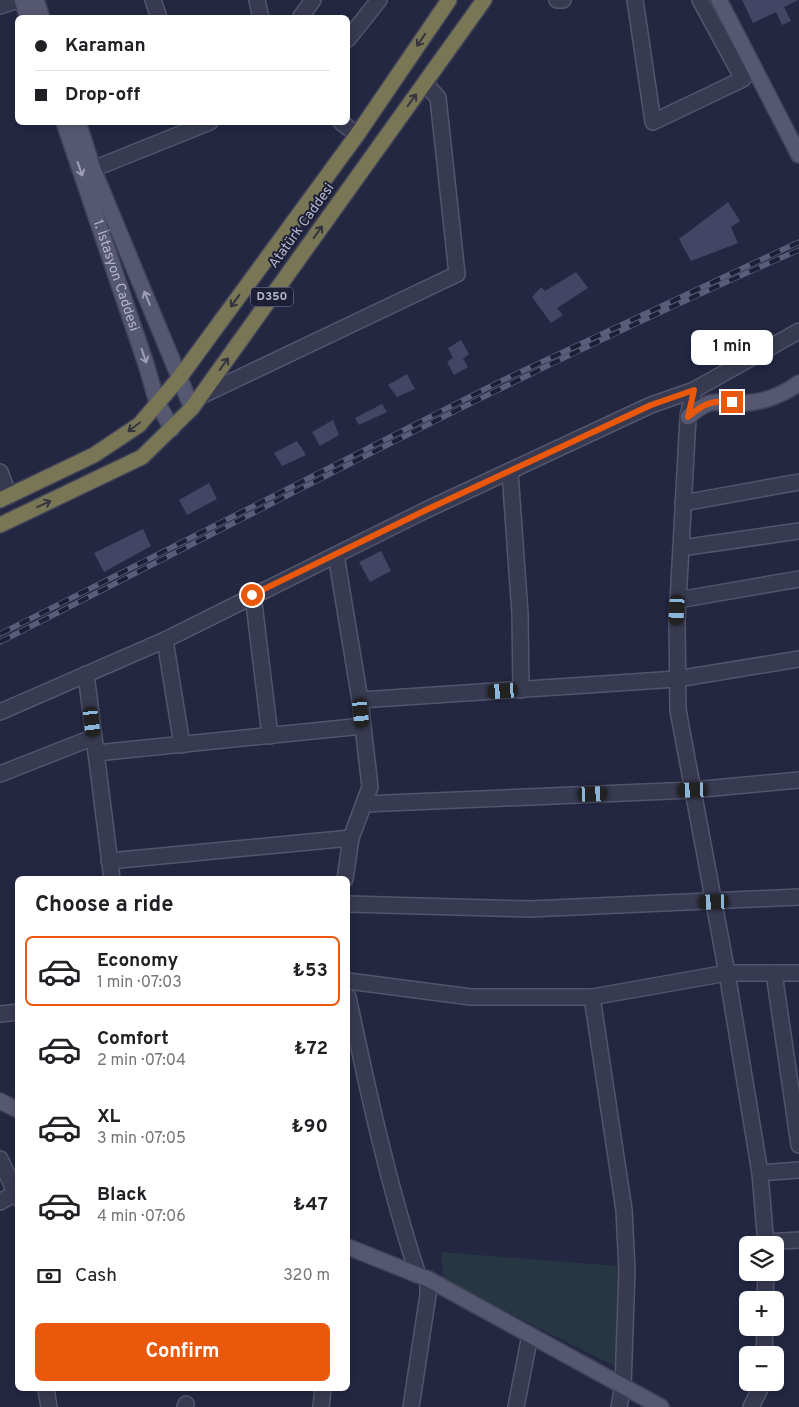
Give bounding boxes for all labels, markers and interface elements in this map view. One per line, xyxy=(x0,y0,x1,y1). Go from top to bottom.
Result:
one-way arrow xyxy=(416,33,426,47)
text: Karaman xyxy=(65,34,146,58)
text: Drop-off xyxy=(65,83,140,107)
one-way arrow xyxy=(407,94,418,107)
one-way arrow xyxy=(76,160,85,176)
street label: Atatürk Caddesi xyxy=(265,180,339,272)
street label: 1. İstasyon Caddesi xyxy=(89,217,143,333)
one-way arrow xyxy=(313,225,323,239)
road number: D350 xyxy=(251,288,293,306)
one-way arrow xyxy=(142,291,151,306)
one-way arrow xyxy=(230,294,241,307)
callout: 1 min xyxy=(691,330,773,364)
text: 1 min xyxy=(713,337,751,357)
one-way arrow xyxy=(140,347,149,363)
one-way arrow xyxy=(219,358,229,372)
route end xyxy=(721,391,743,413)
one-way arrow xyxy=(128,422,141,433)
one-way arrow xyxy=(36,499,51,508)
route start xyxy=(241,584,263,606)
car xyxy=(668,595,685,625)
car xyxy=(487,682,518,700)
car xyxy=(351,697,370,729)
car xyxy=(82,706,101,738)
car xyxy=(677,782,708,798)
car xyxy=(577,786,608,802)
text: Choose a ride xyxy=(35,892,173,919)
car xyxy=(698,894,729,910)
icon: car xyxy=(37,949,82,994)
text: Economy xyxy=(97,949,178,973)
text: ₺53 xyxy=(293,959,328,983)
text: 1 min · 07:03 xyxy=(97,973,182,993)
icon: car xyxy=(37,1027,82,1072)
text: Comfort xyxy=(97,1027,169,1051)
text: ₺72 xyxy=(294,1037,328,1061)
text: 2 min · 07:04 xyxy=(97,1051,186,1071)
icon: car xyxy=(37,1105,82,1150)
text: XL xyxy=(97,1105,120,1129)
text: ₺90 xyxy=(291,1115,328,1139)
text: 3 min · 07:05 xyxy=(97,1129,186,1149)
icon: car xyxy=(37,1183,82,1228)
text: Black xyxy=(97,1183,147,1207)
text: ₺47 xyxy=(293,1193,328,1217)
text: 4 min · 07:06 xyxy=(97,1207,186,1227)
map controls xyxy=(739,1236,784,1391)
button: layers xyxy=(739,1236,784,1281)
icon: cash xyxy=(35,1262,63,1290)
text: Cash xyxy=(75,1264,117,1288)
text: 320 m xyxy=(283,1266,330,1286)
button: + xyxy=(739,1291,784,1336)
button: Confirm xyxy=(35,1323,330,1381)
button: − xyxy=(739,1346,784,1391)

